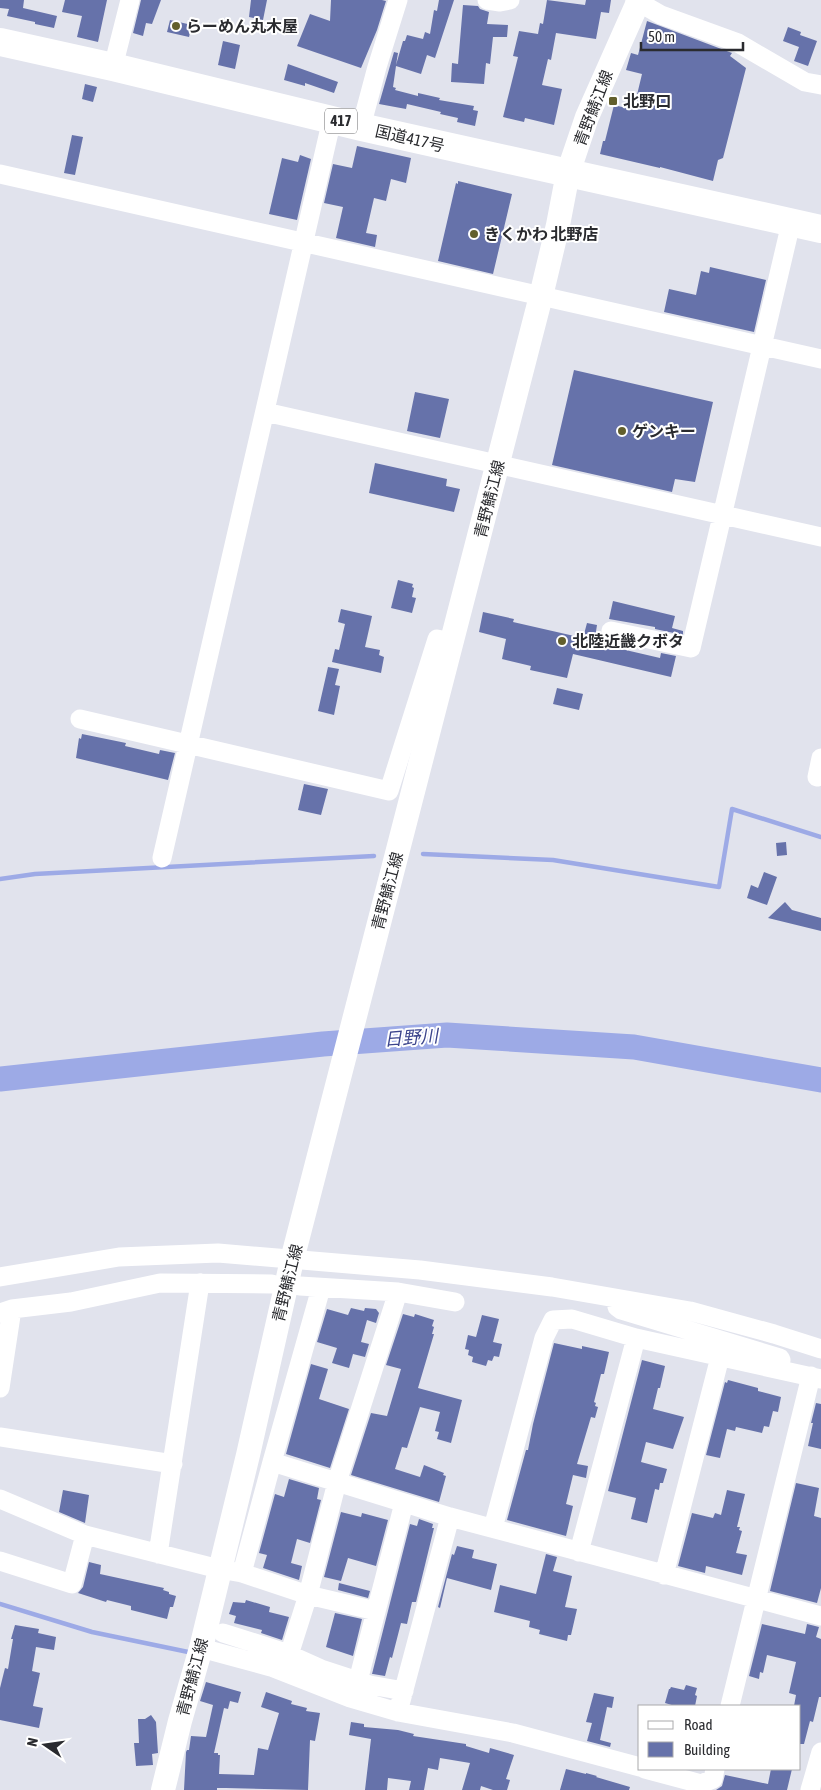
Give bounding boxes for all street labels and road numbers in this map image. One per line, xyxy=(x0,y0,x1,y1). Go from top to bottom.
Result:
street label: 青野鯖江線 xyxy=(570,67,616,149)
road number: 417 xyxy=(325,108,357,134)
street label: 国道417号 xyxy=(374,121,446,155)
street label: 青野鯖江線 xyxy=(471,458,507,540)
street label: 青野鯖江線 xyxy=(368,850,406,932)
street label: 青野鯖江線 xyxy=(269,1242,305,1324)
street label: 青野鯖江線 xyxy=(173,1636,211,1718)

